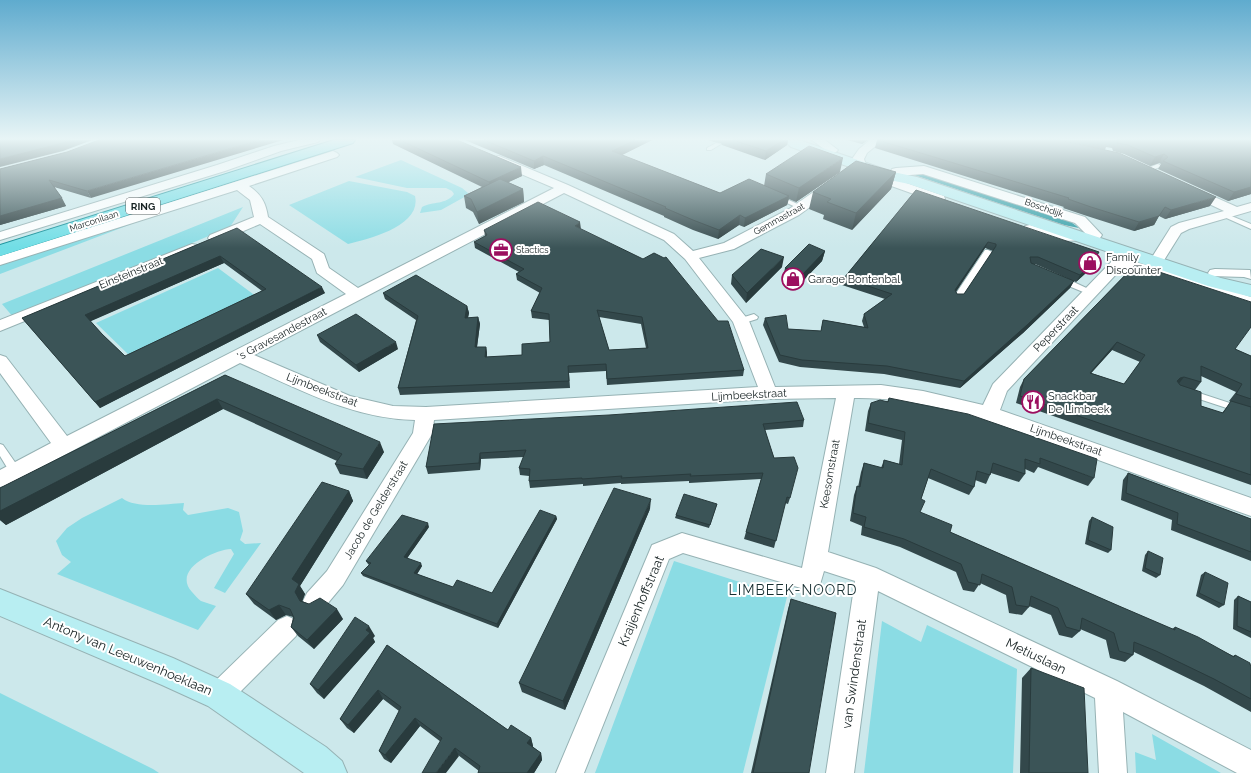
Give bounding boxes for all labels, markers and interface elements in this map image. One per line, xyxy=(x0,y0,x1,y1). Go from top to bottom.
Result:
street label: Boschdijk xyxy=(1023,197,1065,219)
road number: RING xyxy=(126,198,160,214)
street label: Gemmastraat xyxy=(752,201,806,237)
street label: Marconilaan xyxy=(68,208,120,234)
office icon: Stactics xyxy=(488,237,514,263)
place label: Stactics xyxy=(516,245,549,255)
shop icon: Family Discounter xyxy=(1077,250,1103,276)
place label: Family Discounter xyxy=(1106,251,1161,277)
street label: Einsteinstraat xyxy=(97,254,165,292)
shop icon: Garage Bontenbal xyxy=(780,266,806,292)
place label: Garage Bontenbal xyxy=(808,273,900,286)
street label: Peperstraat xyxy=(1031,303,1081,355)
street label: 's Gravesandestraat xyxy=(235,305,329,363)
street label: Lijmbeekstraat xyxy=(284,370,360,410)
street label: Lijmbeekstraat xyxy=(711,387,787,403)
restaurant icon: Snackbar De Limbeek xyxy=(1020,389,1046,415)
place label: Snackbar De Limbeek xyxy=(1048,390,1110,416)
street label: Lijmbeekstraat xyxy=(1028,422,1104,459)
street label: Keesomstraat xyxy=(818,438,843,510)
street label: Jacob de Gelderstraat xyxy=(341,458,411,562)
street label: Kraijenhoffstraat xyxy=(615,553,667,649)
district label: LIMBEEK-NOORD xyxy=(729,582,857,598)
street label: Antony van Leeuwenhoeklaan xyxy=(42,614,214,698)
street label: van Swindenstraat xyxy=(839,618,869,730)
street label: Metiuslaan xyxy=(1003,635,1069,677)

